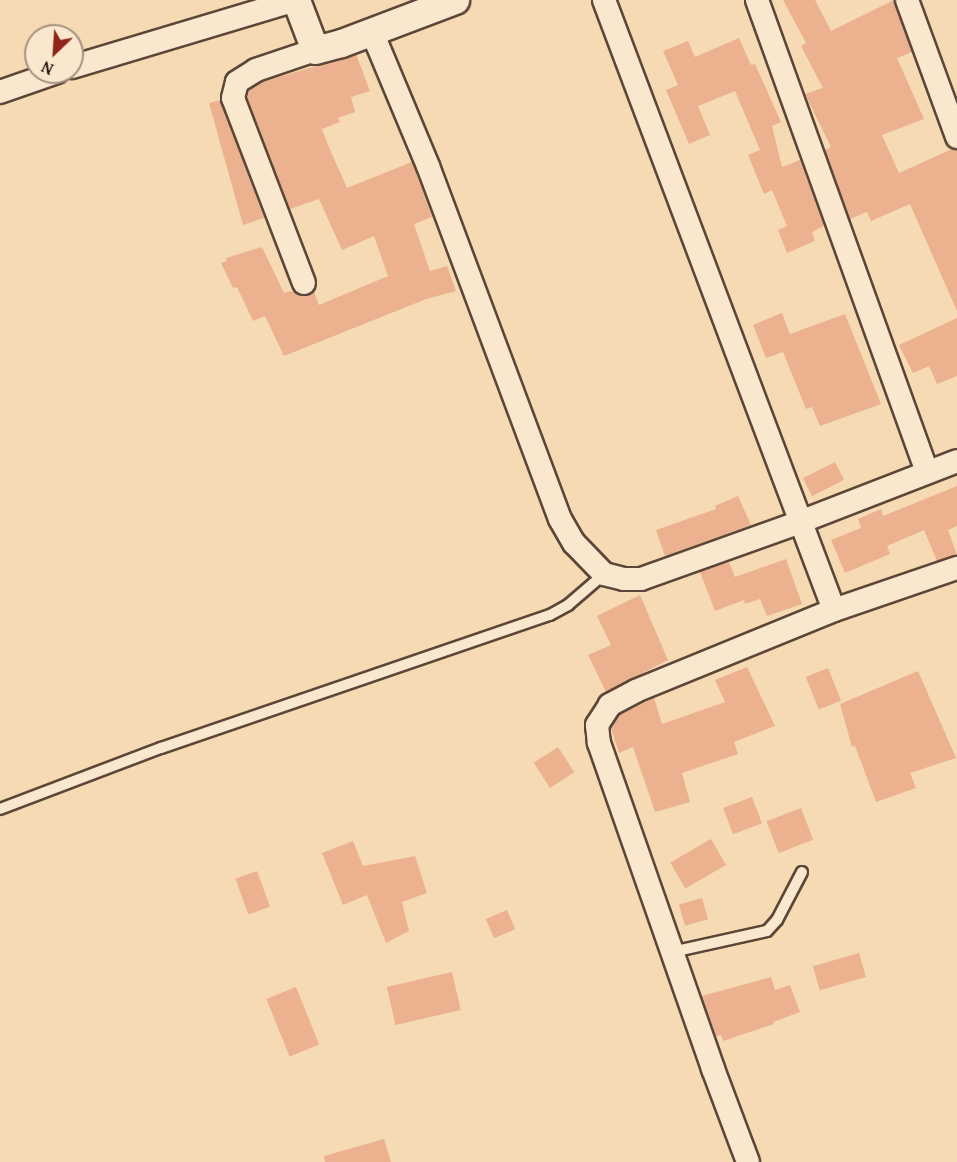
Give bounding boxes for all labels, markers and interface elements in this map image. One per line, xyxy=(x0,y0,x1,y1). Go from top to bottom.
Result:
north arrow xyxy=(24,24,84,84)
text: N xyxy=(37,55,57,82)

